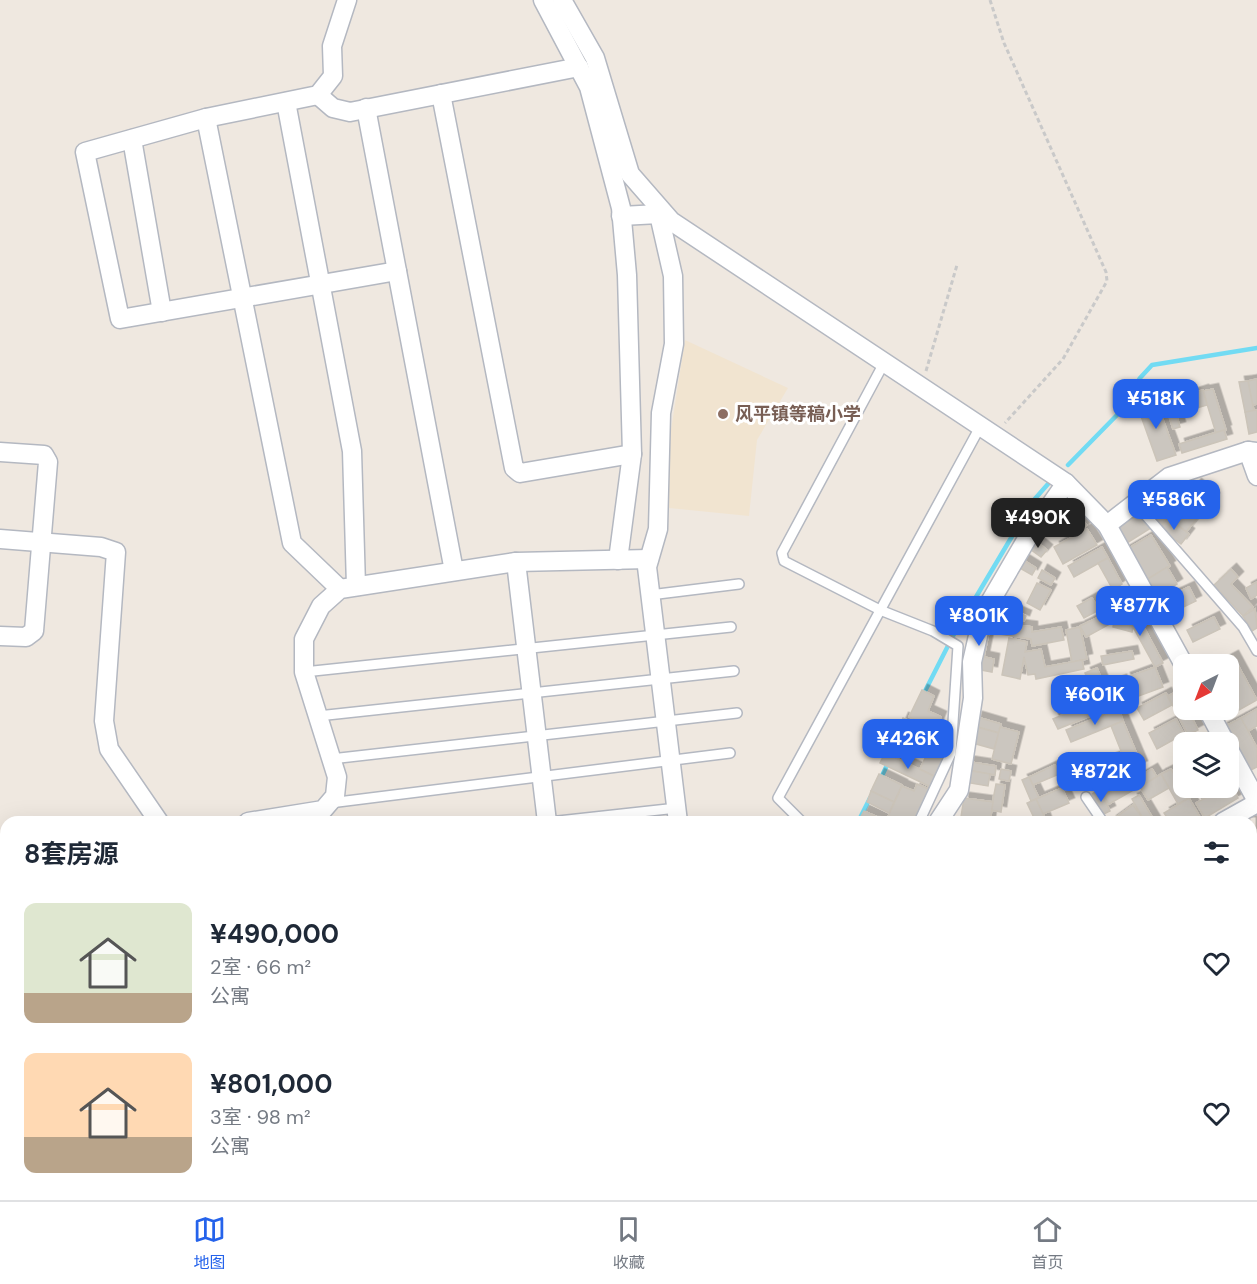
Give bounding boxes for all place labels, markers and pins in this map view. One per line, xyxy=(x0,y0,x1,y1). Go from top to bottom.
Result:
pin: ¥518K xyxy=(1114,379,1198,430)
place label: 风平镇等稿小学 xyxy=(735,402,861,426)
marker: 风平镇等稿小学 xyxy=(716,407,730,421)
pin: ¥586K xyxy=(1132,480,1216,531)
pin: ¥490K xyxy=(996,498,1080,549)
pin: ¥877K xyxy=(1098,586,1182,637)
pin: ¥801K xyxy=(937,596,1021,647)
pin: ¥601K xyxy=(1053,675,1137,726)
pin: ¥426K xyxy=(866,719,950,770)
pin: ¥872K xyxy=(1059,752,1143,803)

